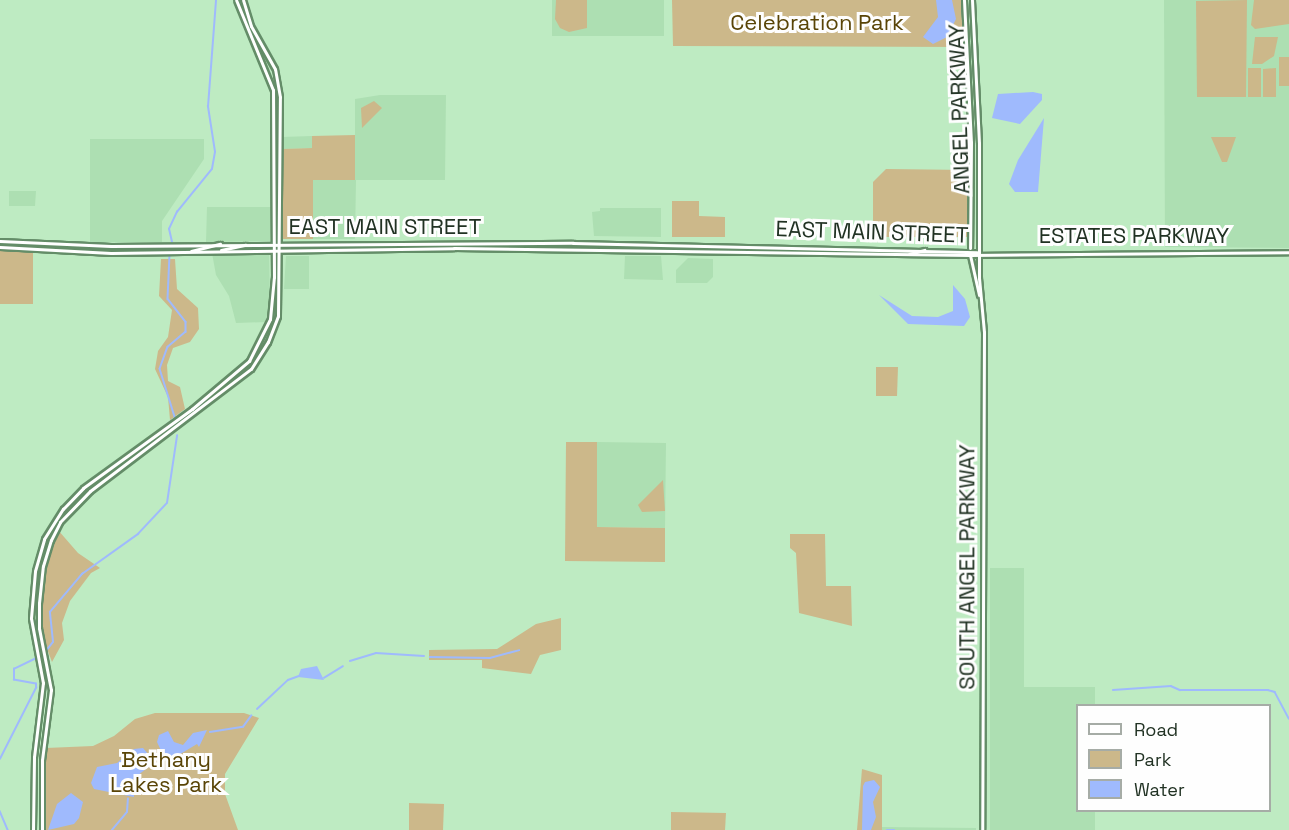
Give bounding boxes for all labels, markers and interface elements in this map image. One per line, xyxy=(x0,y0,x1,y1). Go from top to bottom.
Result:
park label: Celebration Park xyxy=(730,10,904,36)
street label: ANGEL PARKWAY xyxy=(943,23,975,195)
street label: EAST MAIN STREET xyxy=(288,214,482,240)
street label: EAST MAIN STREET xyxy=(775,215,969,249)
street label: ESTATES PARKWAY xyxy=(1039,223,1229,249)
street label: SOUTH ANGEL PARKWAY xyxy=(954,444,980,690)
legend xyxy=(1076,704,1271,812)
text: Road xyxy=(1134,718,1178,741)
park label: Bethany Lakes Park xyxy=(110,746,222,798)
text: Park xyxy=(1134,748,1171,771)
text: Water xyxy=(1134,778,1185,801)

